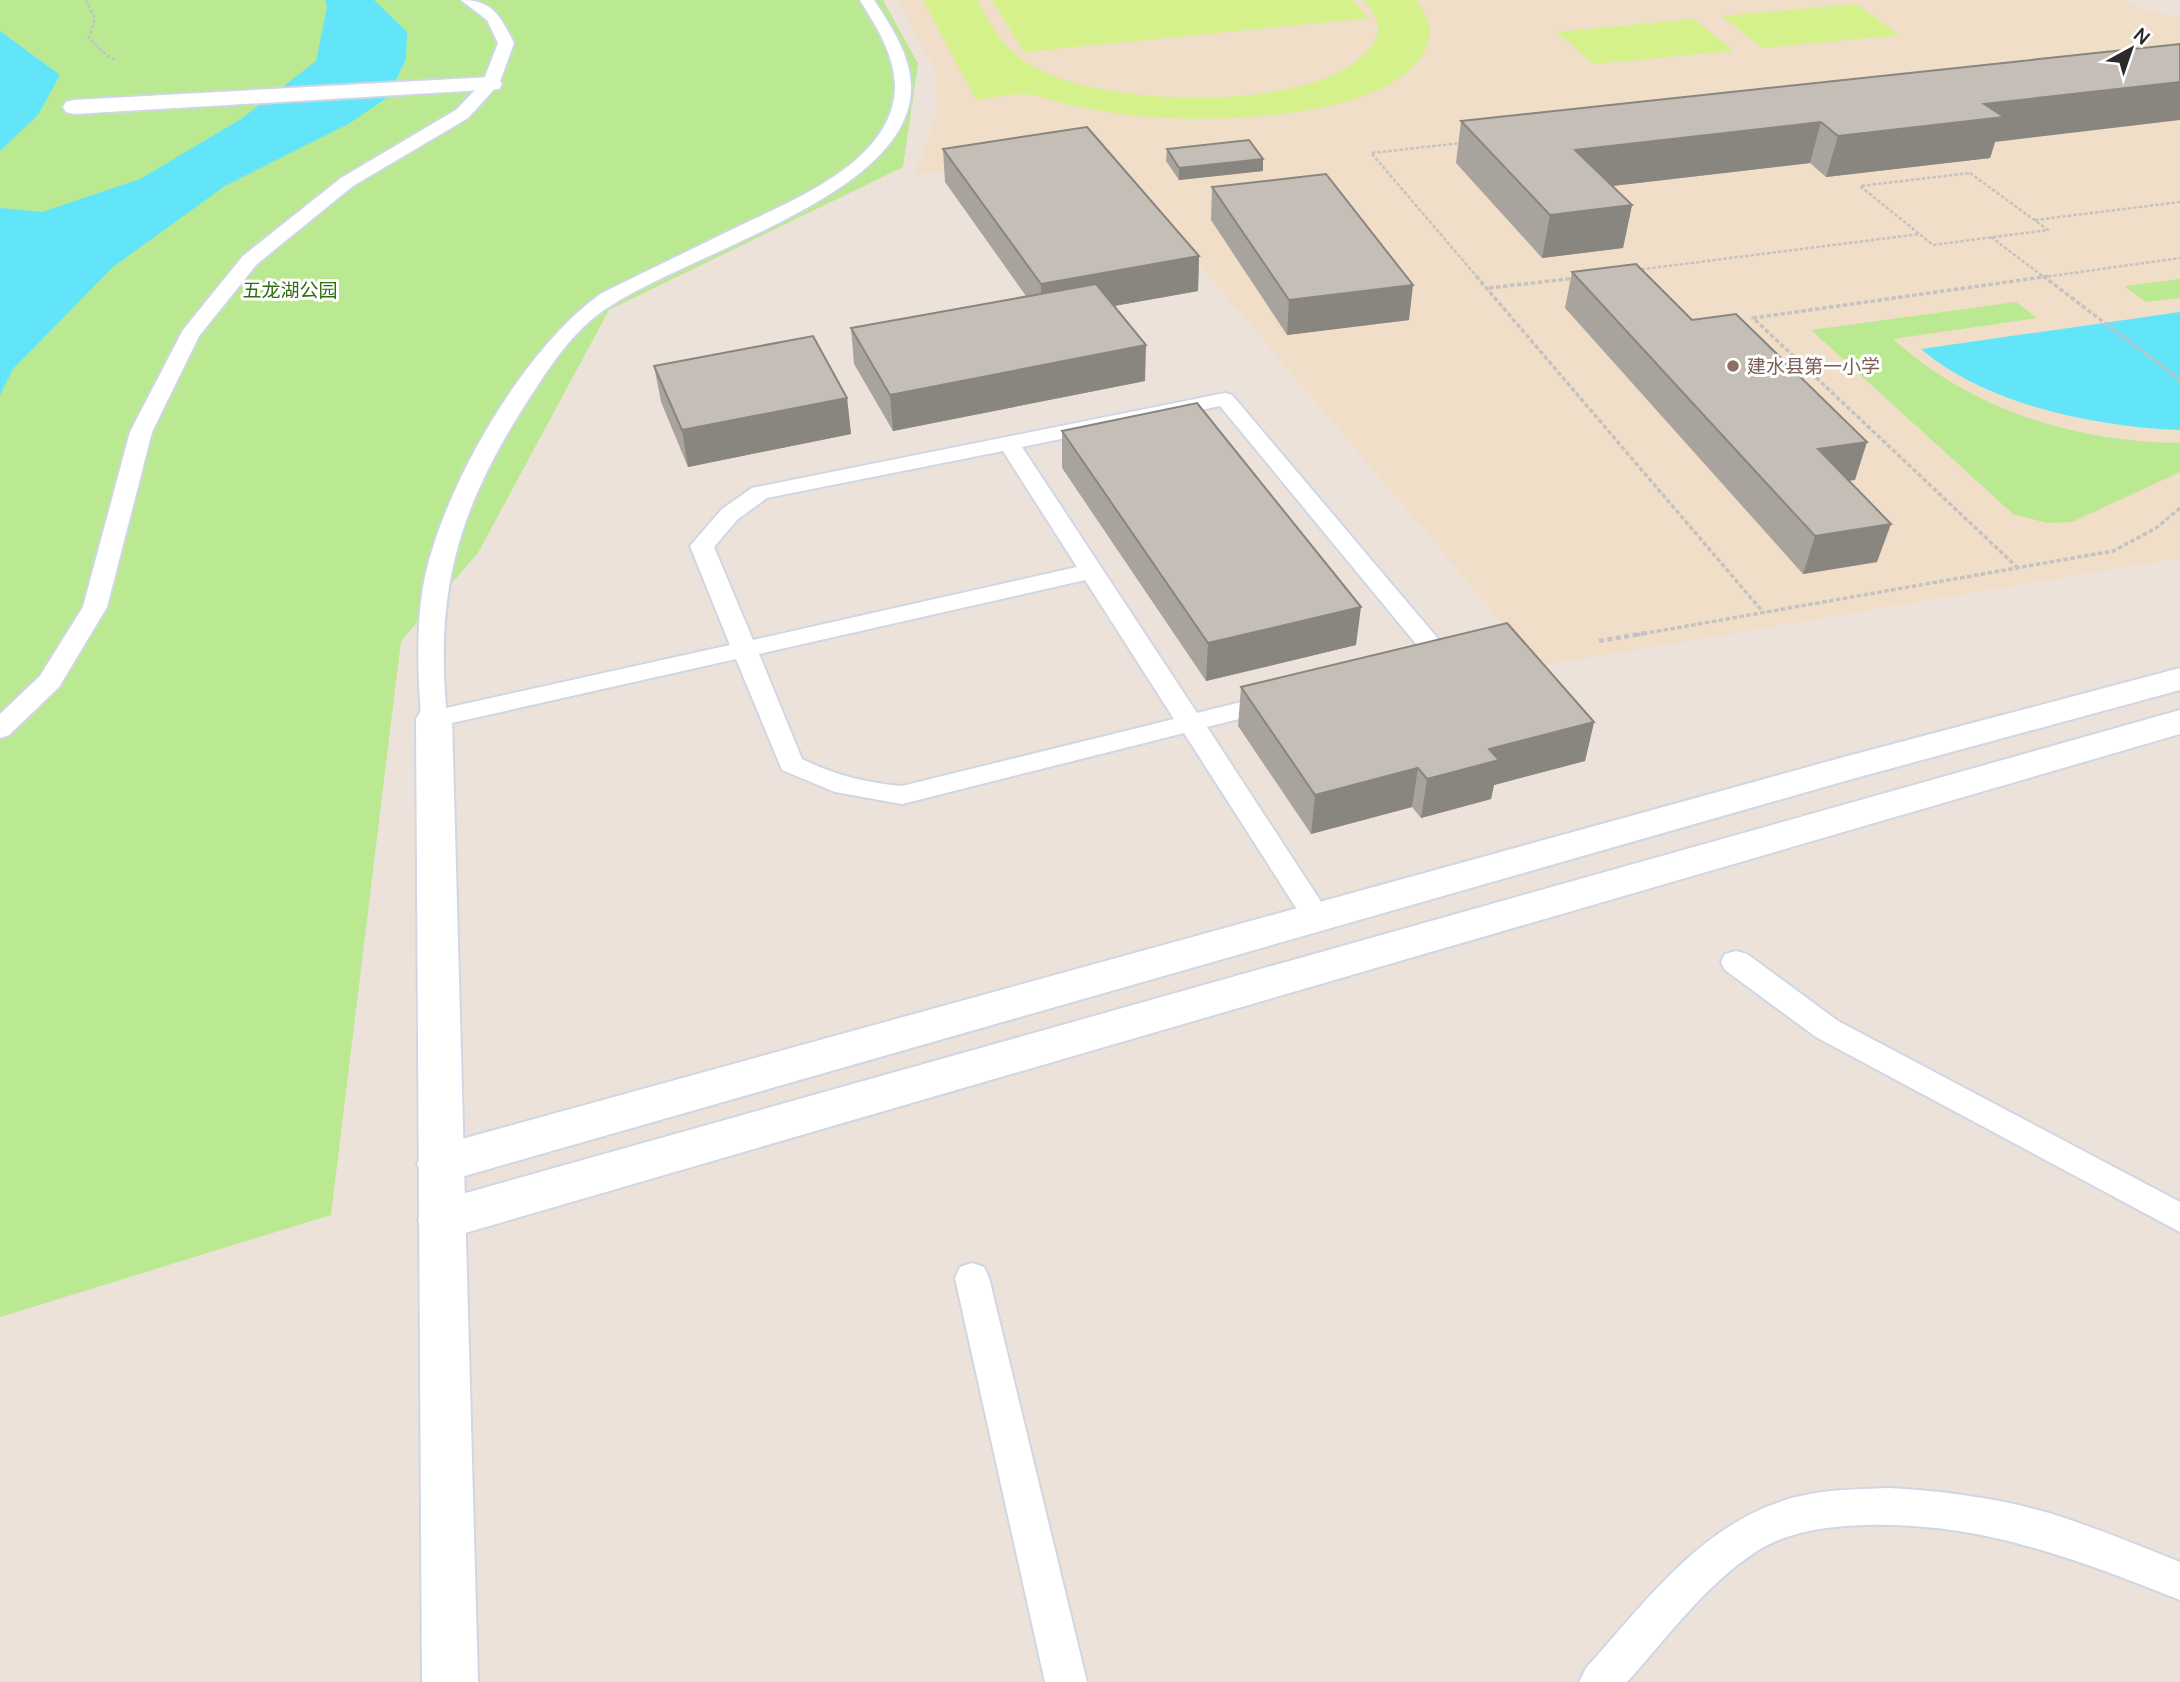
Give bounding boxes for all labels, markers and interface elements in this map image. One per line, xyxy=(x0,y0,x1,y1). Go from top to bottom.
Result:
north arrow xyxy=(2096,14,2166,84)
text: N xyxy=(2128,22,2156,50)
park label: 五龙湖公园 xyxy=(242,277,338,303)
place label: 建水县第一小学 xyxy=(1747,353,1880,379)
marker: 建水县第一小学 xyxy=(1725,358,1741,374)

